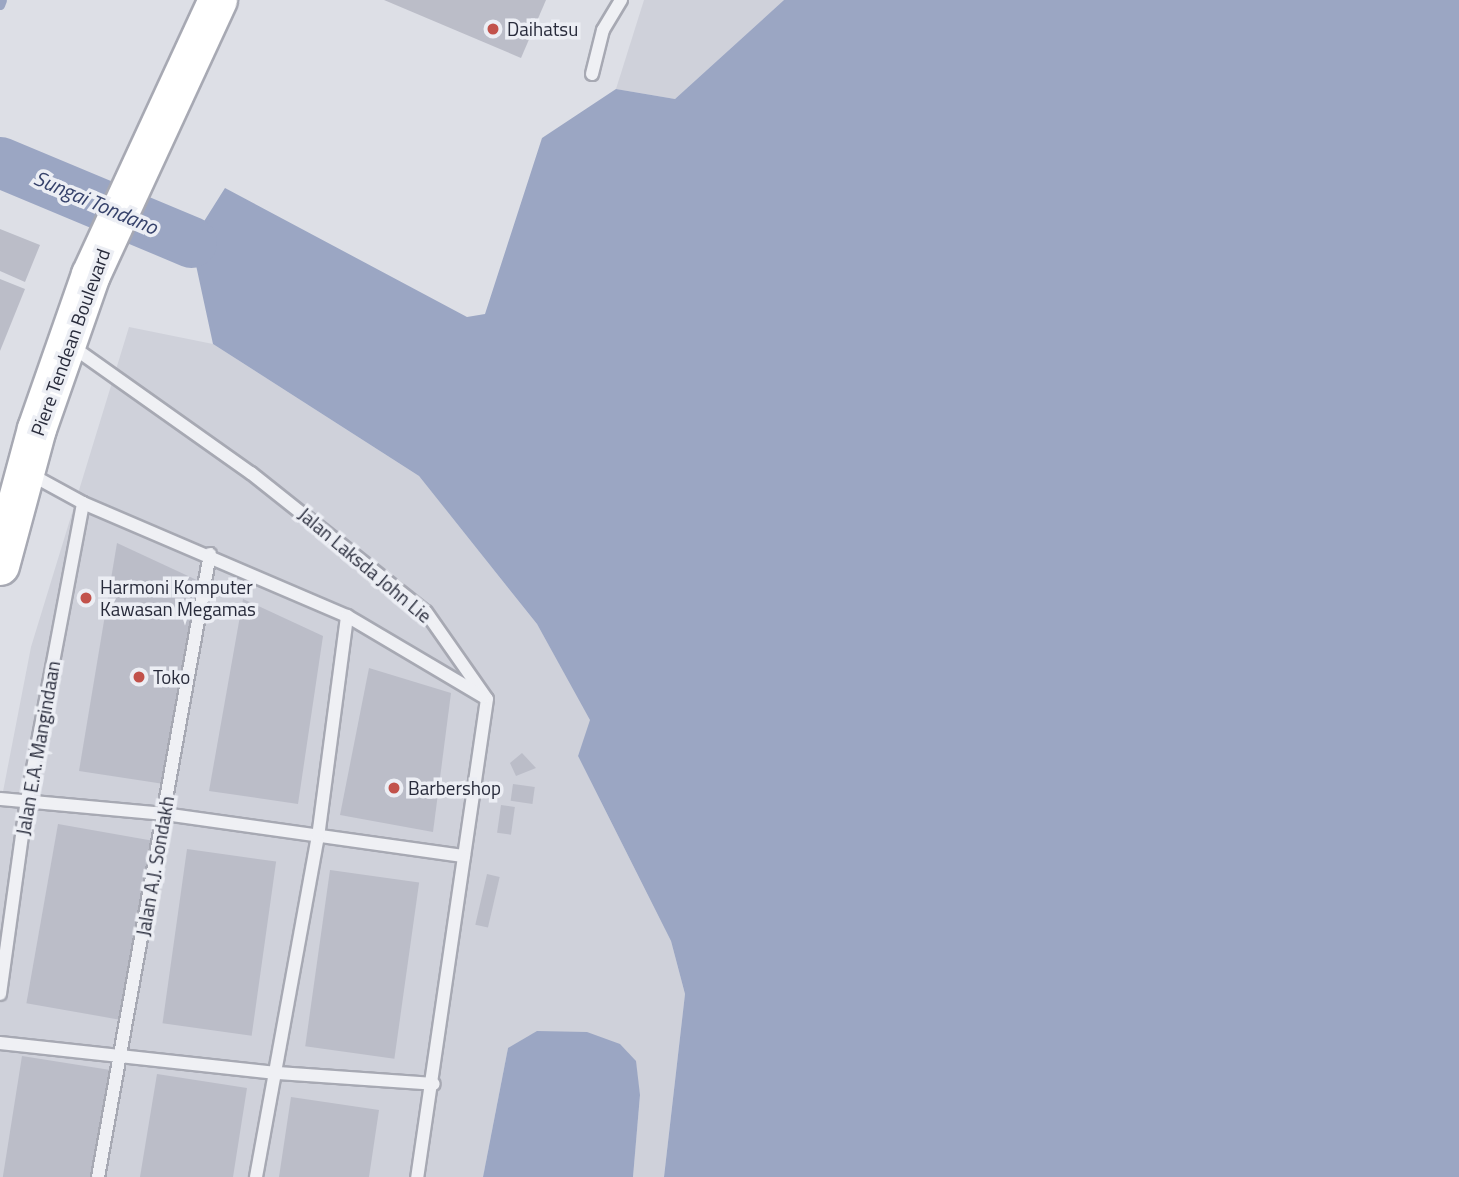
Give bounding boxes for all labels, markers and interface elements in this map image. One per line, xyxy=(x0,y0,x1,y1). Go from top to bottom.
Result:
place label: Daihatsu xyxy=(507,18,578,40)
marker: Daihatsu xyxy=(485,21,501,37)
water label: Sungai Tondano xyxy=(31,165,161,239)
street label: Piere Tendean Boulevard xyxy=(26,245,114,439)
street label: Jalan Laksda John Lie xyxy=(294,503,436,627)
place label: Harmoni Komputer Kawasan Megamas xyxy=(100,576,256,620)
marker: Harmoni Komputer Kawasan Megamas xyxy=(78,590,94,606)
street label: Jalan E.A. Mangindaan xyxy=(11,659,65,837)
place label: Toko xyxy=(153,666,190,688)
marker: Toko xyxy=(131,669,147,685)
place label: Barbershop xyxy=(408,777,501,799)
marker: Barbershop xyxy=(386,780,402,796)
street label: Jalan A.J. Sondakh xyxy=(131,794,179,938)

